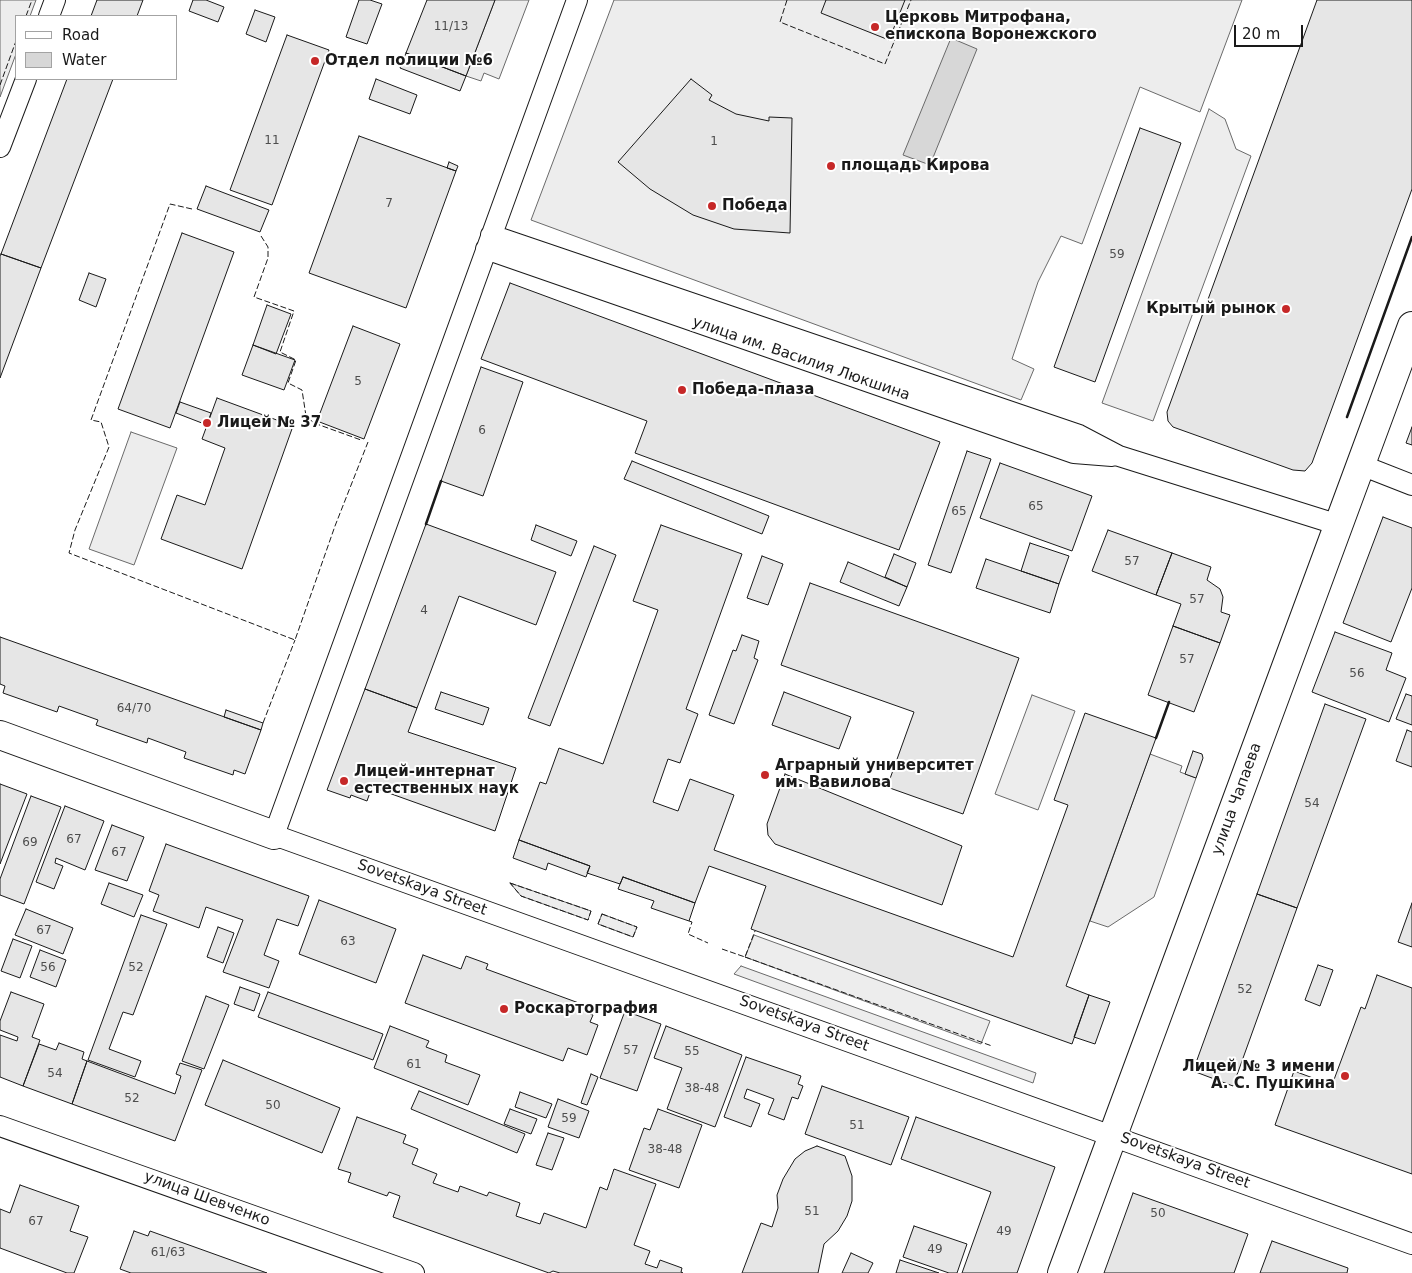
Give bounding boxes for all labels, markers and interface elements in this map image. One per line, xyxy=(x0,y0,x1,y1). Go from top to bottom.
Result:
place label: Церковь Митрофана, епископа Воронежского xyxy=(885,9,1097,44)
legend xyxy=(15,15,178,80)
scale bar xyxy=(1237,15,1306,47)
house number: 11/13 xyxy=(434,20,468,34)
marker: Церковь Митрофана, епископа Воронежского xyxy=(869,21,881,33)
text: 20 m xyxy=(1242,25,1280,43)
text: Road xyxy=(62,26,100,44)
text: Water xyxy=(62,51,106,69)
place label: Отдел полиции №6 xyxy=(325,52,493,70)
marker: Отдел полиции №6 xyxy=(309,55,321,67)
house number: 11 xyxy=(264,134,280,148)
house number: 1 xyxy=(710,135,718,149)
place label: площадь Кирова xyxy=(841,157,990,175)
marker: площадь Кирова xyxy=(825,160,837,172)
house number: 7 xyxy=(385,197,393,211)
place label: Победа xyxy=(722,197,788,215)
marker: Победа xyxy=(706,200,718,212)
house number: 59 xyxy=(1109,248,1125,262)
place label: Крытый рынок xyxy=(1146,300,1276,318)
marker: Крытый рынок xyxy=(1280,303,1292,315)
street label: улица им. Василия Люкшина xyxy=(690,313,912,405)
house number: 5 xyxy=(354,375,362,389)
place label: Победа-плаза xyxy=(692,381,814,399)
marker: Победа-плаза xyxy=(676,384,688,396)
place label: Лицей № 37 xyxy=(217,414,321,432)
marker: Лицей № 37 xyxy=(201,417,213,429)
house number: 6 xyxy=(478,424,486,438)
house number: 65 xyxy=(1028,500,1044,514)
house number: 65 xyxy=(951,505,967,519)
house number: 57 xyxy=(1124,555,1140,569)
house number: 57 xyxy=(1189,593,1205,607)
house number: 4 xyxy=(420,604,428,618)
house number: 57 xyxy=(1179,653,1195,667)
house number: 56 xyxy=(1349,667,1365,681)
house number: 64/70 xyxy=(117,702,151,716)
street label: улица Чапаева xyxy=(1208,740,1266,858)
place label: Аграрный университет им. Вавилова xyxy=(775,757,974,792)
place label: Лицей-интернат естественных наук xyxy=(354,763,519,798)
marker: Аграрный университет им. Вавилова xyxy=(759,769,771,781)
marker: Лицей-интернат естественных наук xyxy=(338,775,350,787)
house number: 54 xyxy=(1304,797,1320,811)
house number: 67 xyxy=(66,833,82,847)
house number: 69 xyxy=(22,836,38,850)
house number: 67 xyxy=(111,846,127,860)
street label: Sovetskaya Street xyxy=(355,856,489,920)
house number: 67 xyxy=(36,924,52,938)
house number: 63 xyxy=(340,935,356,949)
house number: 56 xyxy=(40,961,56,975)
house number: 52 xyxy=(128,961,144,975)
house number: 52 xyxy=(1237,983,1253,997)
street label: Sovetskaya Street xyxy=(737,992,871,1056)
place label: Роскартография xyxy=(514,1000,658,1018)
marker: Роскартография xyxy=(498,1003,510,1015)
house number: 57 xyxy=(623,1044,639,1058)
house number: 55 xyxy=(684,1045,700,1059)
house number: 61 xyxy=(406,1058,422,1072)
place label: Лицей № 3 имени А. С. Пушкина xyxy=(1182,1058,1335,1093)
house number: 54 xyxy=(47,1067,63,1081)
marker: Лицей № 3 имени А. С. Пушкина xyxy=(1339,1070,1351,1082)
house number: 38-48 xyxy=(685,1082,719,1096)
house number: 52 xyxy=(124,1092,140,1106)
house number: 50 xyxy=(265,1099,281,1113)
house number: 59 xyxy=(561,1112,577,1126)
house number: 51 xyxy=(849,1119,865,1133)
street label: Sovetskaya Street xyxy=(1118,1129,1252,1193)
house number: 38-48 xyxy=(648,1143,682,1157)
street label: улица Шевченко xyxy=(142,1168,272,1230)
house number: 51 xyxy=(804,1205,820,1219)
house number: 50 xyxy=(1150,1207,1166,1221)
house number: 67 xyxy=(28,1215,44,1229)
house number: 49 xyxy=(996,1225,1012,1239)
house number: 49 xyxy=(927,1243,943,1257)
house number: 61/63 xyxy=(151,1246,185,1260)

